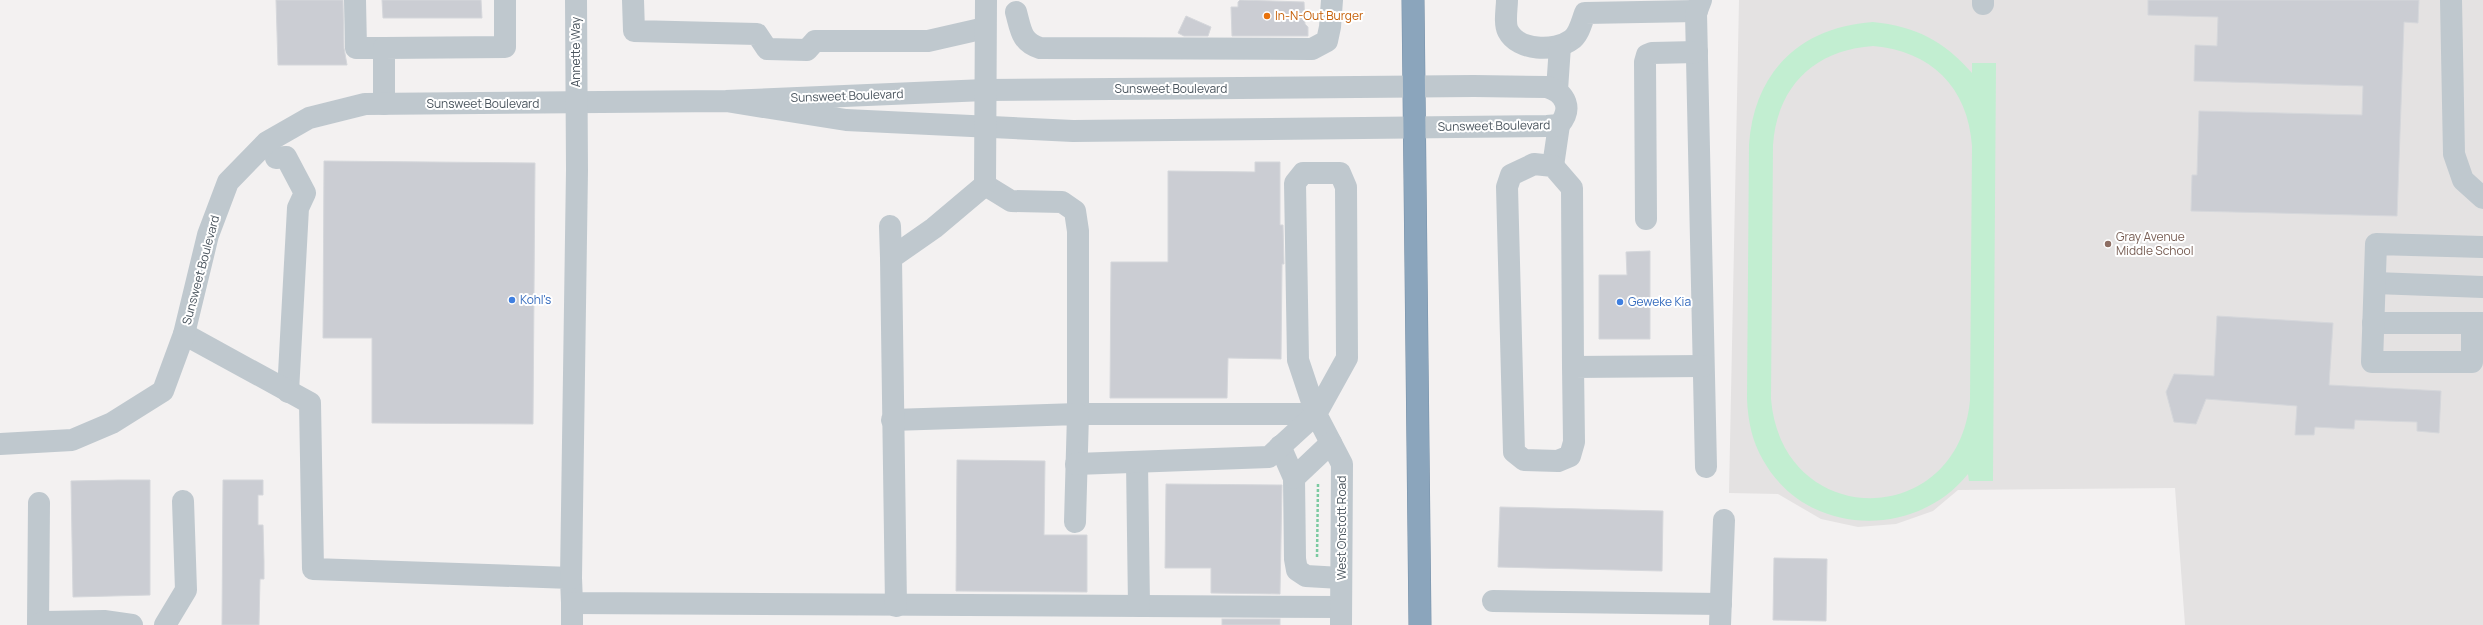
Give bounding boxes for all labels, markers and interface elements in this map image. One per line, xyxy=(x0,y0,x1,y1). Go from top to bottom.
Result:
place label: In-N-Out Burger xyxy=(1275,7,1364,24)
marker: In-N-Out Burger xyxy=(1262,11,1272,21)
street label: Annette Way xyxy=(567,16,584,87)
street label: Sunsweet Boulevard xyxy=(1115,80,1227,97)
street label: Sunsweet Boulevard xyxy=(790,85,904,106)
street label: Sunsweet Boulevard xyxy=(427,95,539,112)
street label: Sunsweet Boulevard xyxy=(1437,116,1551,135)
street label: Sunsweet Boulevard xyxy=(178,213,223,327)
place label: Gray Avenue Middle School xyxy=(2116,228,2194,259)
marker: Gray Avenue Middle School xyxy=(2103,239,2113,249)
place label: Kohl's xyxy=(520,291,551,308)
place label: Geweke Kia xyxy=(1628,293,1691,310)
marker: Kohl's xyxy=(507,295,517,305)
marker: Geweke Kia xyxy=(1615,297,1625,307)
street label: West Onstott Road xyxy=(1333,476,1350,580)

